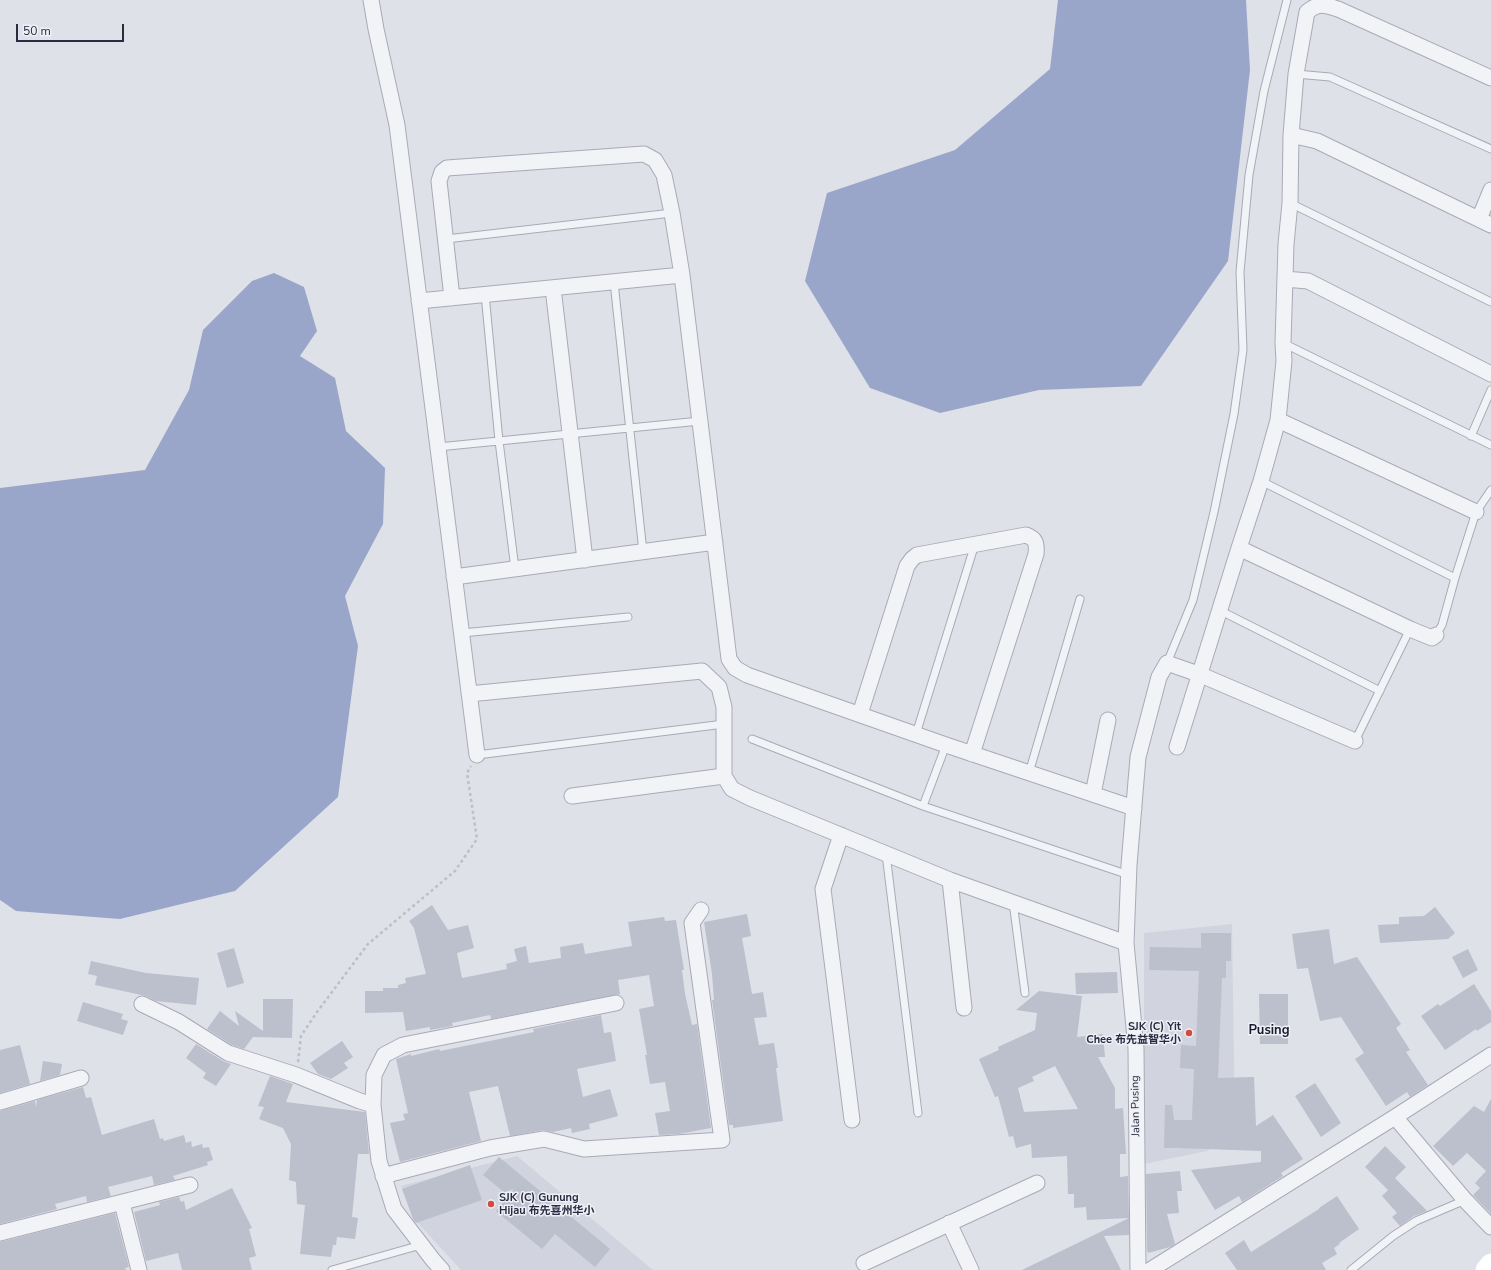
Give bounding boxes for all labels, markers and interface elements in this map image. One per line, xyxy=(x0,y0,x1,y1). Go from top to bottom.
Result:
scale bar xyxy=(18,16,126,42)
text: 50 m xyxy=(23,23,51,39)
place label: SJK (C) Yit Chee 布先益智华小 xyxy=(1086,1020,1181,1046)
district label: Pusing xyxy=(1248,1023,1290,1039)
marker: SJK (C) Yit Chee 布先益智华小 xyxy=(1184,1028,1194,1038)
street label: Jalan Pusing xyxy=(1129,1075,1143,1137)
place label: SJK (C) Gunung Hijau 布先喜州华小 xyxy=(499,1191,595,1217)
marker: SJK (C) Gunung Hijau 布先喜州华小 xyxy=(486,1199,496,1209)

